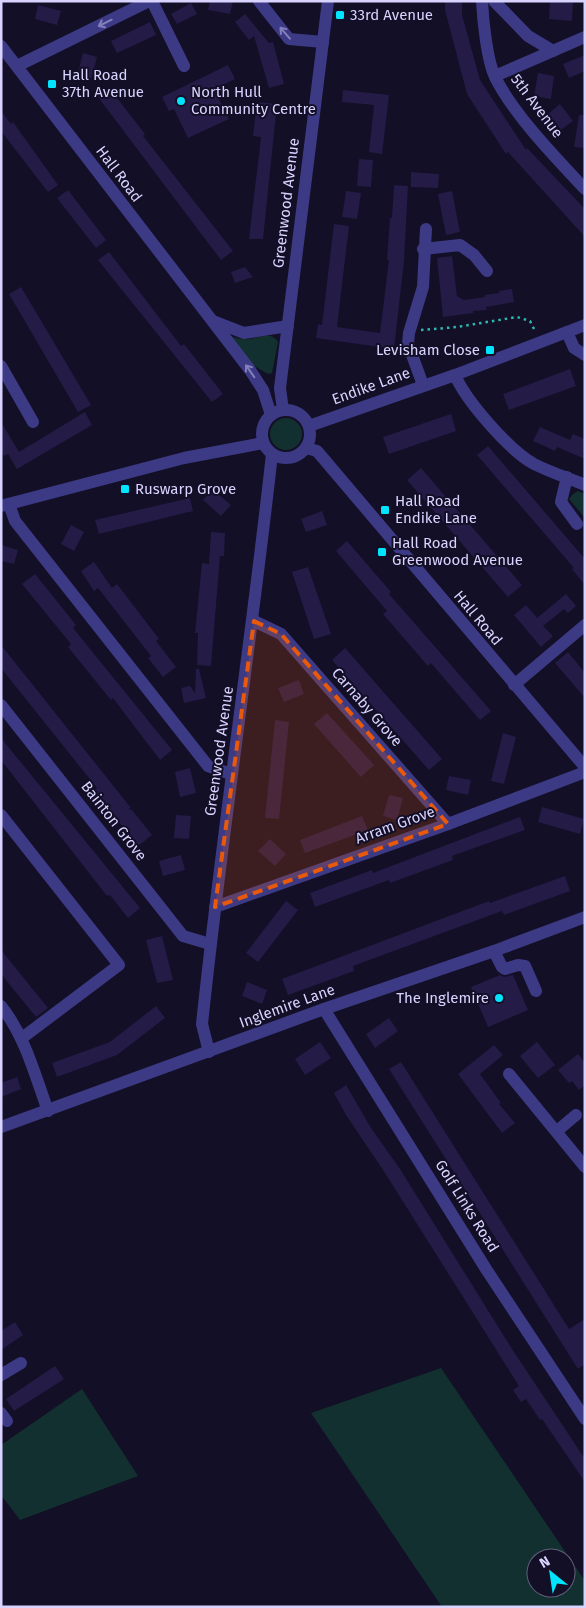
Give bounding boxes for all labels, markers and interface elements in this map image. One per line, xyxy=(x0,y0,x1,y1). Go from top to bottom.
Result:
place label: 33rd Avenue xyxy=(350,6,433,24)
marker: 33rd Avenue xyxy=(334,9,346,21)
one-way arrow xyxy=(98,19,113,28)
one-way arrow xyxy=(279,27,291,40)
place label: Hall Road 37th Avenue xyxy=(62,66,144,101)
street label: 5th Avenue xyxy=(507,70,567,142)
marker: Hall Road 37th Avenue xyxy=(46,78,58,90)
place label: North Hull Community Centre xyxy=(191,83,316,118)
marker: North Hull Community Centre xyxy=(175,95,187,107)
street label: Greenwood Avenue xyxy=(269,137,303,269)
street label: Hall Road xyxy=(92,142,146,206)
place label: Levisham Close xyxy=(376,341,480,359)
marker: Levisham Close xyxy=(484,344,496,356)
one-way arrow xyxy=(245,364,255,378)
street label: Endike Lane xyxy=(329,364,413,408)
place label: Ruswarp Grove xyxy=(135,480,236,498)
marker: Ruswarp Grove xyxy=(119,483,131,495)
place label: Hall Road Endike Lane xyxy=(395,492,477,527)
marker: Hall Road Endike Lane xyxy=(379,504,391,516)
place label: Hall Road Greenwood Avenue xyxy=(392,534,523,569)
marker: Hall Road Greenwood Avenue xyxy=(376,546,388,558)
street label: Hall Road xyxy=(450,587,506,649)
street label: Carnaby Grove xyxy=(328,664,406,750)
street label: Greenwood Avenue xyxy=(201,685,237,817)
street label: Bainton Grove xyxy=(77,778,151,864)
street label: Arram Grove xyxy=(353,802,437,848)
street label: Inglemire Lane xyxy=(237,980,337,1032)
place label: The Inglemire xyxy=(396,989,489,1007)
marker: The Inglemire xyxy=(493,992,505,1004)
street label: Golf Links Road xyxy=(431,1157,503,1255)
north arrow xyxy=(526,1548,576,1598)
text: N xyxy=(536,1552,553,1572)

